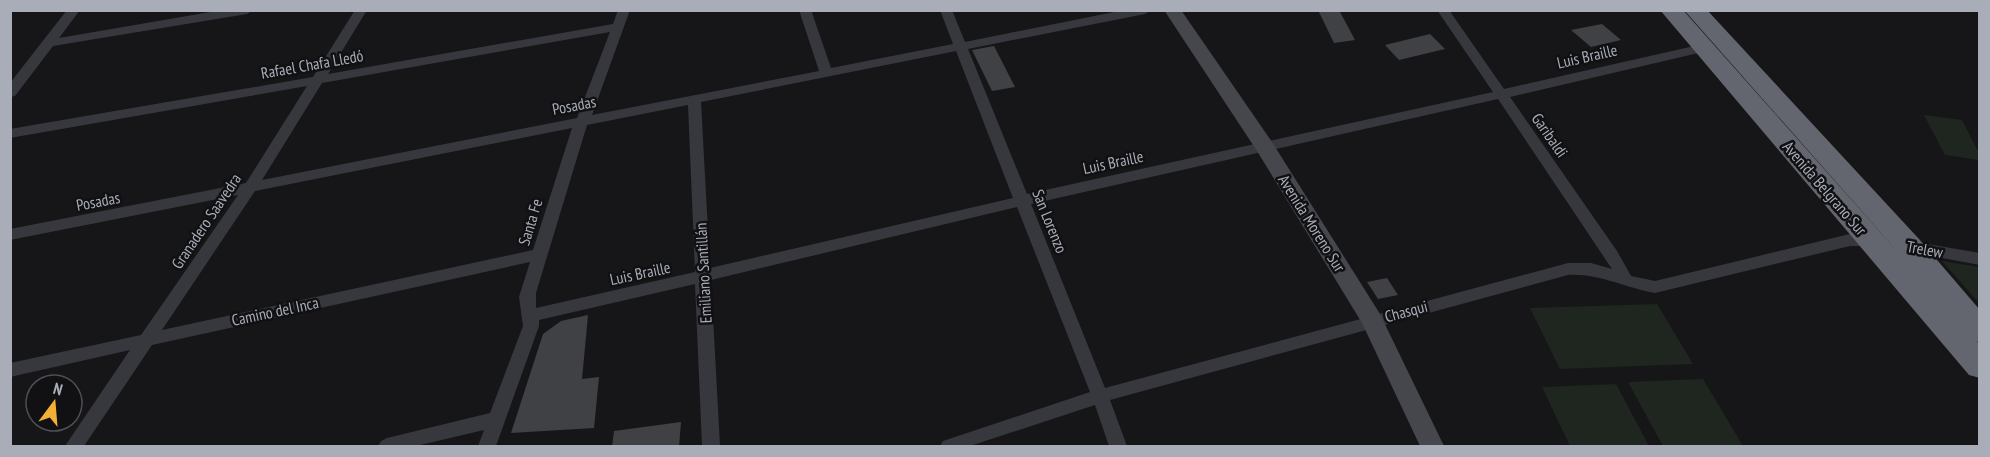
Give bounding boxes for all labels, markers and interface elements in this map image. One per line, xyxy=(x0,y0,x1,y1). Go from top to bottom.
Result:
street label: Luis Braille xyxy=(1555,39,1619,73)
street label: Rafael Chafa Lledó xyxy=(259,45,365,83)
street label: Posadas xyxy=(550,91,598,119)
street label: Garibaldi xyxy=(1528,109,1572,161)
street label: Avenida Belgrano Sur xyxy=(1779,137,1872,240)
street label: Luis Braille xyxy=(1081,146,1145,178)
street label: Granadero Saavedra xyxy=(167,170,245,272)
street label: Avenida Moreno Sur xyxy=(1274,171,1350,276)
street label: San Lorenzo xyxy=(1028,186,1072,256)
street label: Posadas xyxy=(74,187,122,215)
street label: Santa Fe xyxy=(513,196,547,248)
street label: Emiliano Santillán xyxy=(690,222,716,324)
street label: Trelew xyxy=(1905,236,1945,262)
street label: Luis Braille xyxy=(608,257,672,289)
street label: Camino del Inca xyxy=(230,292,320,330)
street label: Chasqui xyxy=(1382,296,1430,326)
north arrow xyxy=(24,373,84,433)
text: N xyxy=(51,378,65,399)

